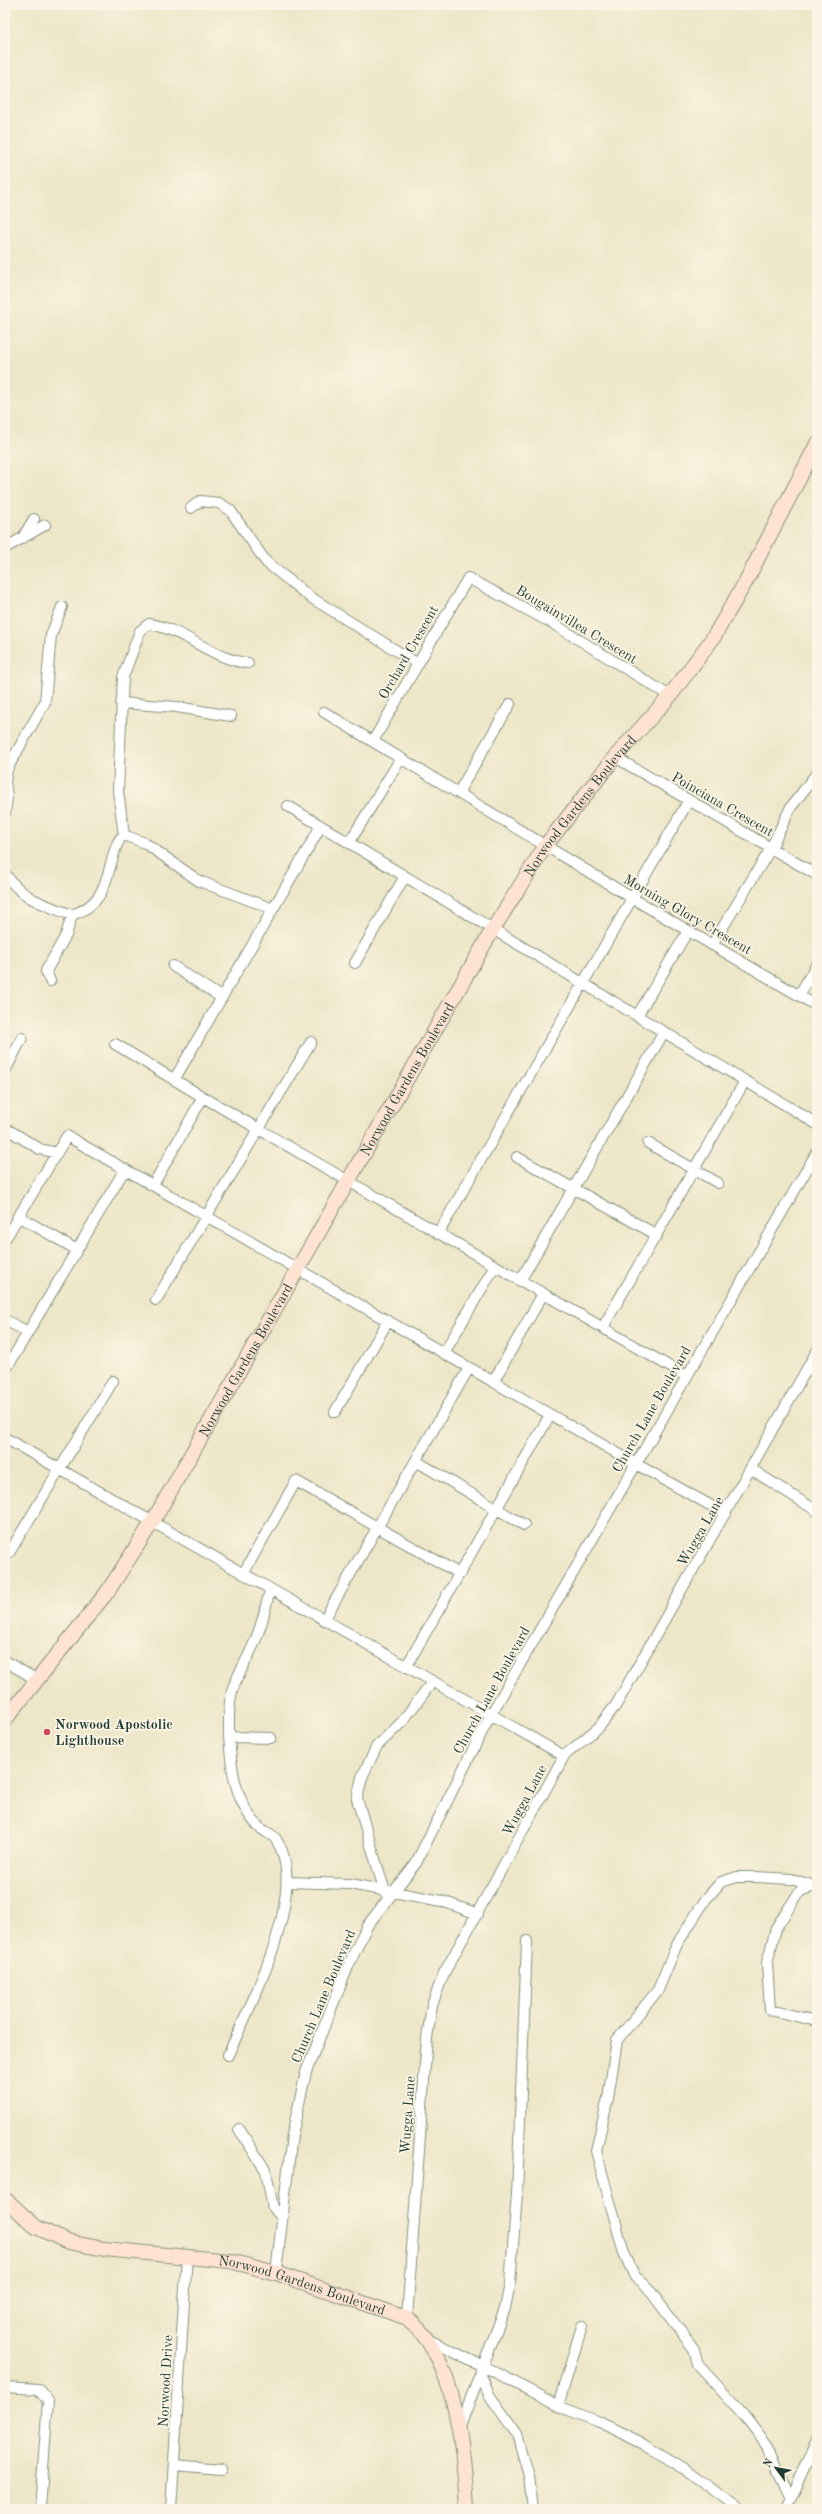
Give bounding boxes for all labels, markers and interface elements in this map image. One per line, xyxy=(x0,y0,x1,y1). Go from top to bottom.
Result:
street label: Bougainvillea Crescent xyxy=(513,583,640,667)
street label: Orchard Crescent xyxy=(376,603,441,702)
street label: Norwood Gardens Boulevard xyxy=(522,733,639,879)
street label: Poinciana Crescent xyxy=(669,770,776,840)
street label: Morning Glory Crescent xyxy=(621,872,754,957)
street label: Norwood Gardens Boulevard xyxy=(358,1000,457,1159)
street label: Norwood Gardens Boulevard xyxy=(197,1281,296,1439)
street label: Church Lane Boulevard xyxy=(610,1344,694,1475)
street label: Wugga Lane xyxy=(675,1494,726,1569)
street label: Church Lane Boulevard xyxy=(451,1624,533,1757)
place label: Norwood Apostolic Lighthouse xyxy=(55,1718,173,1748)
marker: Norwood Apostolic Lighthouse xyxy=(42,1727,52,1737)
street label: Wugga Lane xyxy=(500,1763,549,1838)
street label: Church Lane Boulevard xyxy=(289,1928,358,2065)
street label: Wugga Lane xyxy=(398,2076,418,2155)
street label: Norwood Gardens Boulevard xyxy=(218,2254,387,2318)
street label: Norwood Drive xyxy=(157,2335,175,2428)
north arrow xyxy=(756,2448,796,2488)
text: N xyxy=(762,2457,776,2470)

